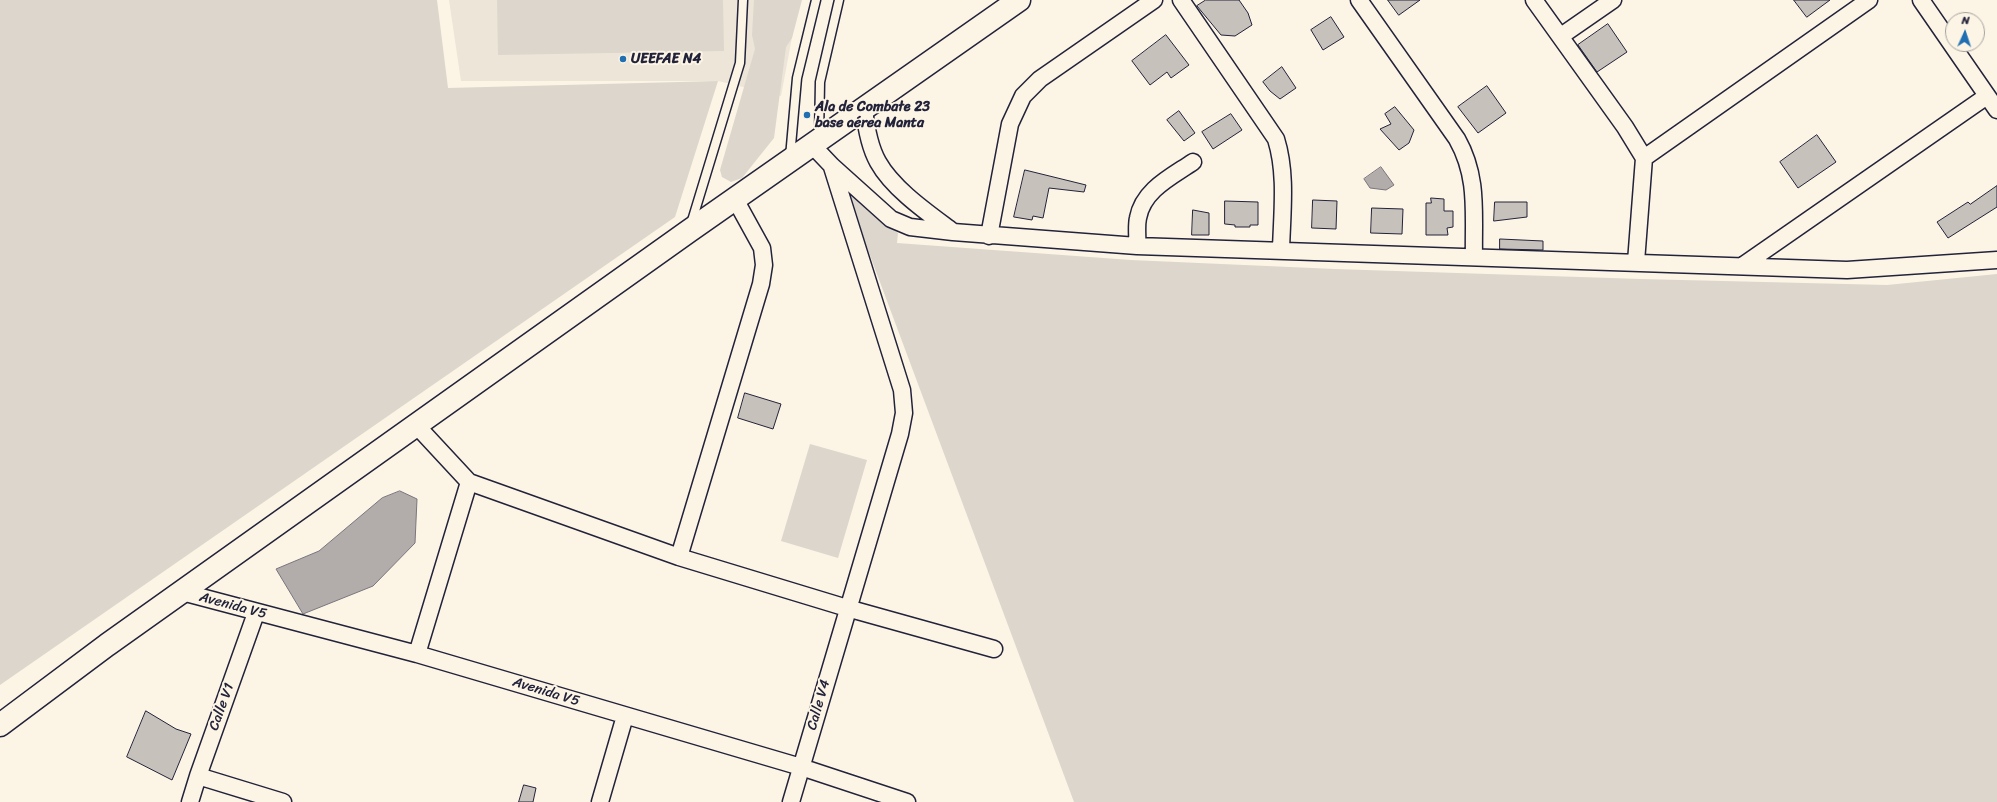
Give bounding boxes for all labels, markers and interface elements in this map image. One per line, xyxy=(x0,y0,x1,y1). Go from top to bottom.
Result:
text: N xyxy=(1961,11,1970,30)
north arrow xyxy=(1945,12,1985,52)
place label: UEEFAE N4 xyxy=(631,51,701,67)
marker: UEEFAE N4 xyxy=(618,54,628,64)
place label: Ala de Combate 23 base aérea Manta xyxy=(815,99,930,132)
marker: Ala de Combate 23 base aérea Manta xyxy=(802,110,812,120)
street label: Avenida V5 xyxy=(197,589,269,623)
street label: Avenida V5 xyxy=(510,674,582,710)
street label: Calle V4 xyxy=(804,678,834,732)
street label: Calle V1 xyxy=(206,681,238,733)

